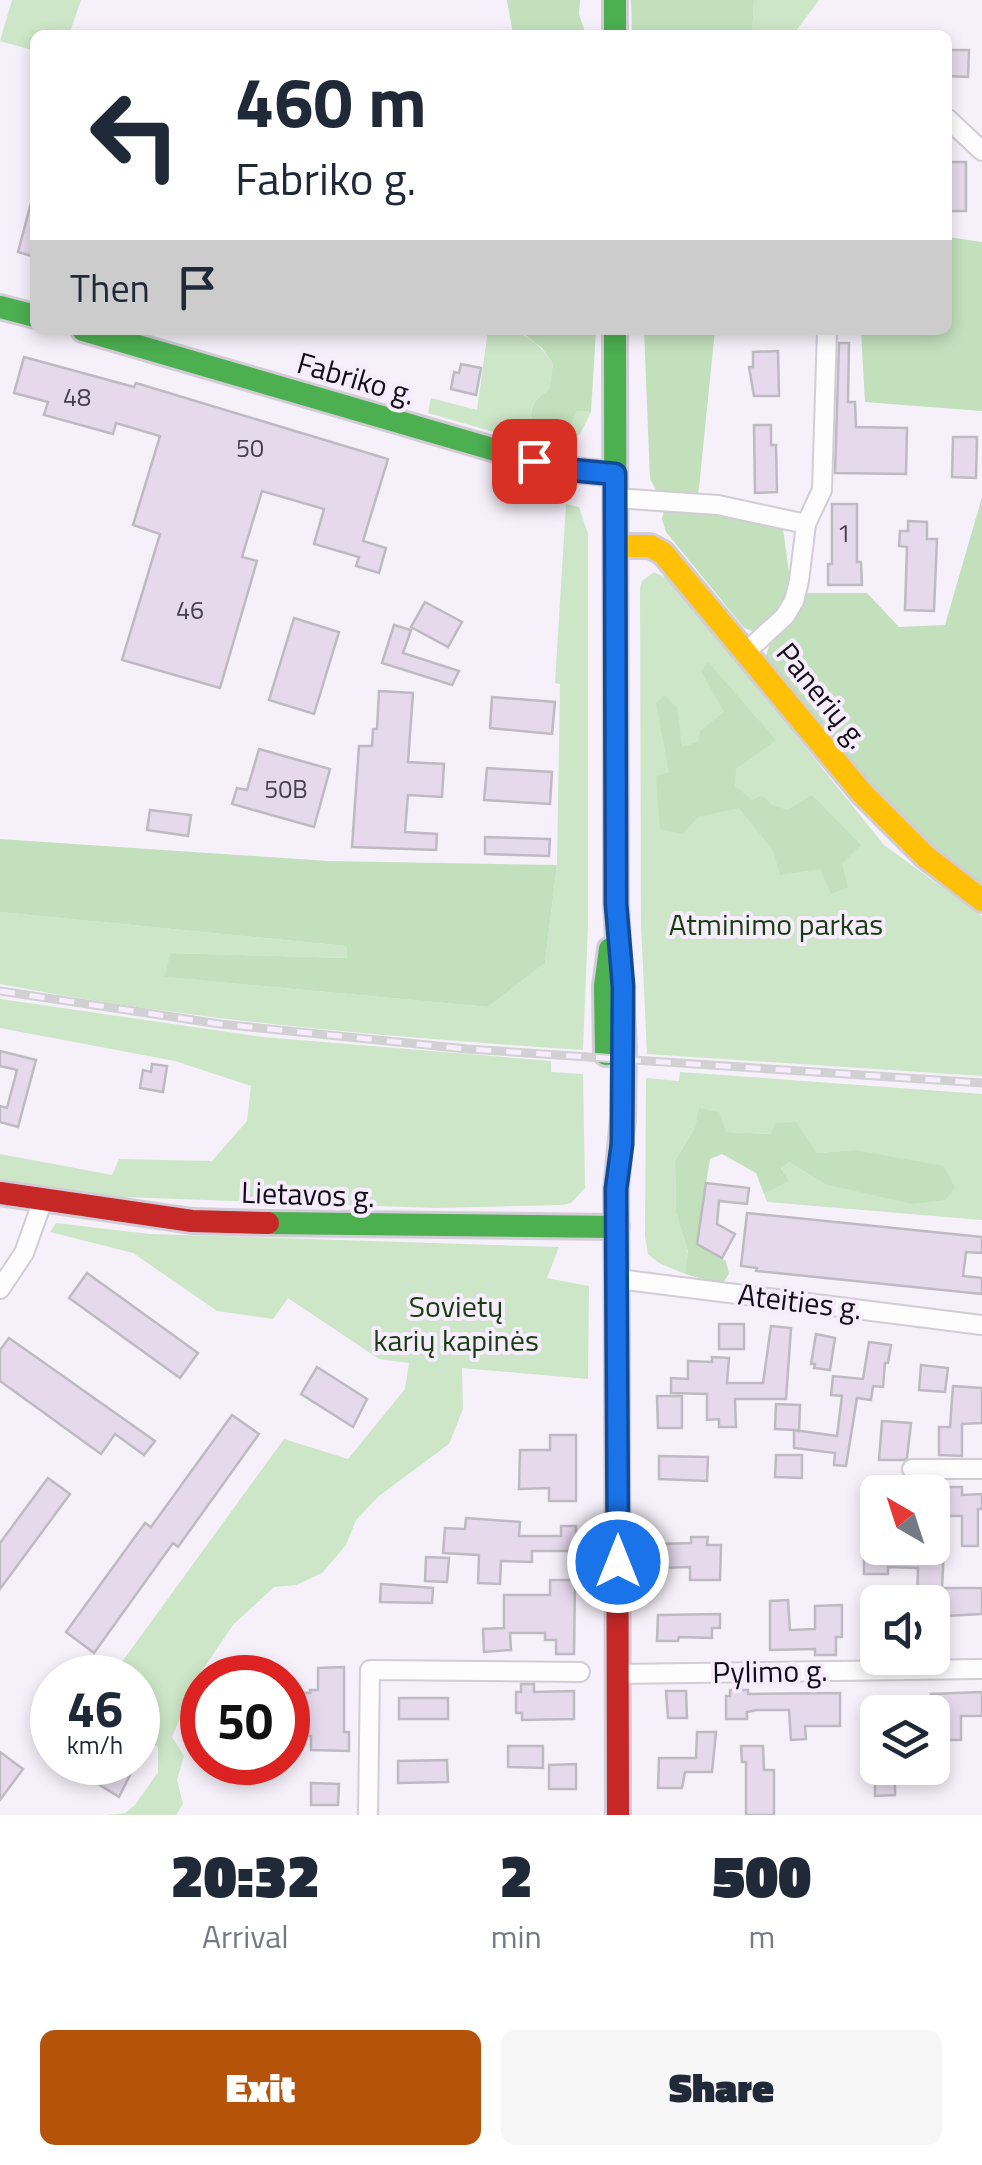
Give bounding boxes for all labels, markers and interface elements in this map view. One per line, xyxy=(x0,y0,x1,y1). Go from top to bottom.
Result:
text: 460 m xyxy=(235,48,427,154)
icon: left xyxy=(70,70,200,200)
text: Fabriko g. xyxy=(235,144,416,212)
text: Then xyxy=(70,259,150,317)
icon: arrive xyxy=(170,260,225,315)
street label: Fabriko g. xyxy=(292,339,421,417)
house number: 48 xyxy=(63,378,91,416)
pin xyxy=(492,419,577,504)
house number: 50 xyxy=(236,429,264,467)
icon: arrive xyxy=(507,434,562,489)
house number: 1 xyxy=(837,514,851,552)
house number: 46 xyxy=(176,591,204,629)
street label: Panerių g. xyxy=(765,632,880,759)
house number: 50B xyxy=(264,770,308,808)
park label: Atminimo parkas xyxy=(669,901,883,947)
street label: Lietavos g. xyxy=(240,1169,376,1219)
street label: Ateities g. xyxy=(736,1271,865,1331)
park label: Sovietų karių kapinės xyxy=(373,1283,539,1363)
north arrow xyxy=(860,1475,950,1565)
map controls xyxy=(860,1475,950,1785)
position arrow xyxy=(566,1510,670,1614)
button: sound xyxy=(860,1585,950,1675)
street label: Pylimo g. xyxy=(712,1647,828,1695)
speed limit sign: 50 xyxy=(180,1655,310,1785)
text: 46 xyxy=(67,1670,123,1746)
button: layers xyxy=(860,1695,950,1785)
text: km/h xyxy=(67,1726,123,1764)
text: 20:32 xyxy=(171,1829,320,1920)
text: 2 xyxy=(500,1829,533,1920)
text: 500 xyxy=(712,1829,811,1920)
text: Arrival xyxy=(202,1912,289,1960)
text: min xyxy=(491,1912,542,1960)
text: m xyxy=(748,1912,775,1960)
button: Exit xyxy=(40,2030,481,2145)
button: Share xyxy=(501,2030,942,2145)

